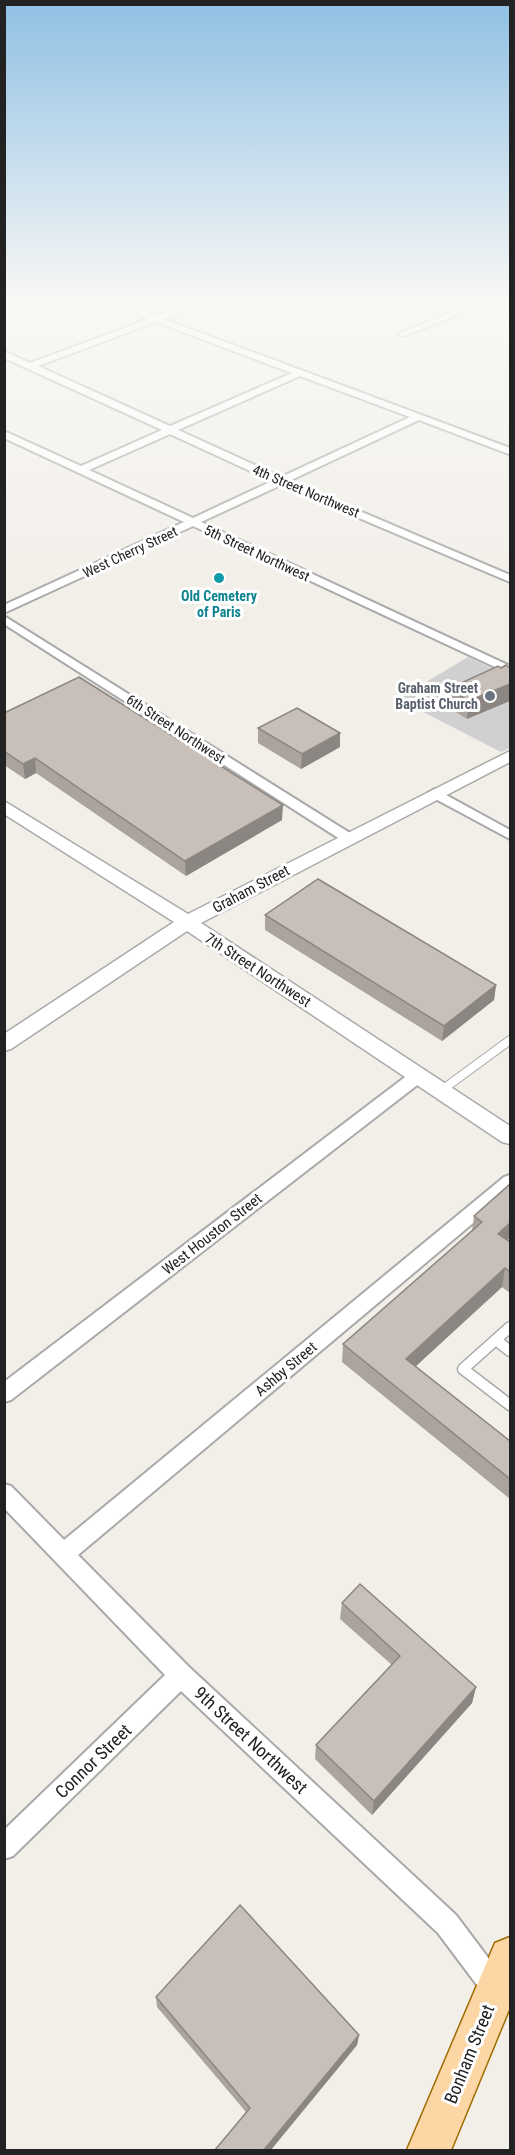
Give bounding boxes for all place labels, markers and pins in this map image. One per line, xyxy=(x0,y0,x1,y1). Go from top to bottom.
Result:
marker: Old Cemetery of Paris xyxy=(212,571,226,585)
place label: Old Cemetery of Paris xyxy=(181,588,258,620)
place label: Graham Street Baptist Church xyxy=(395,680,478,712)
marker: Graham Street Baptist Church xyxy=(483,689,497,703)

